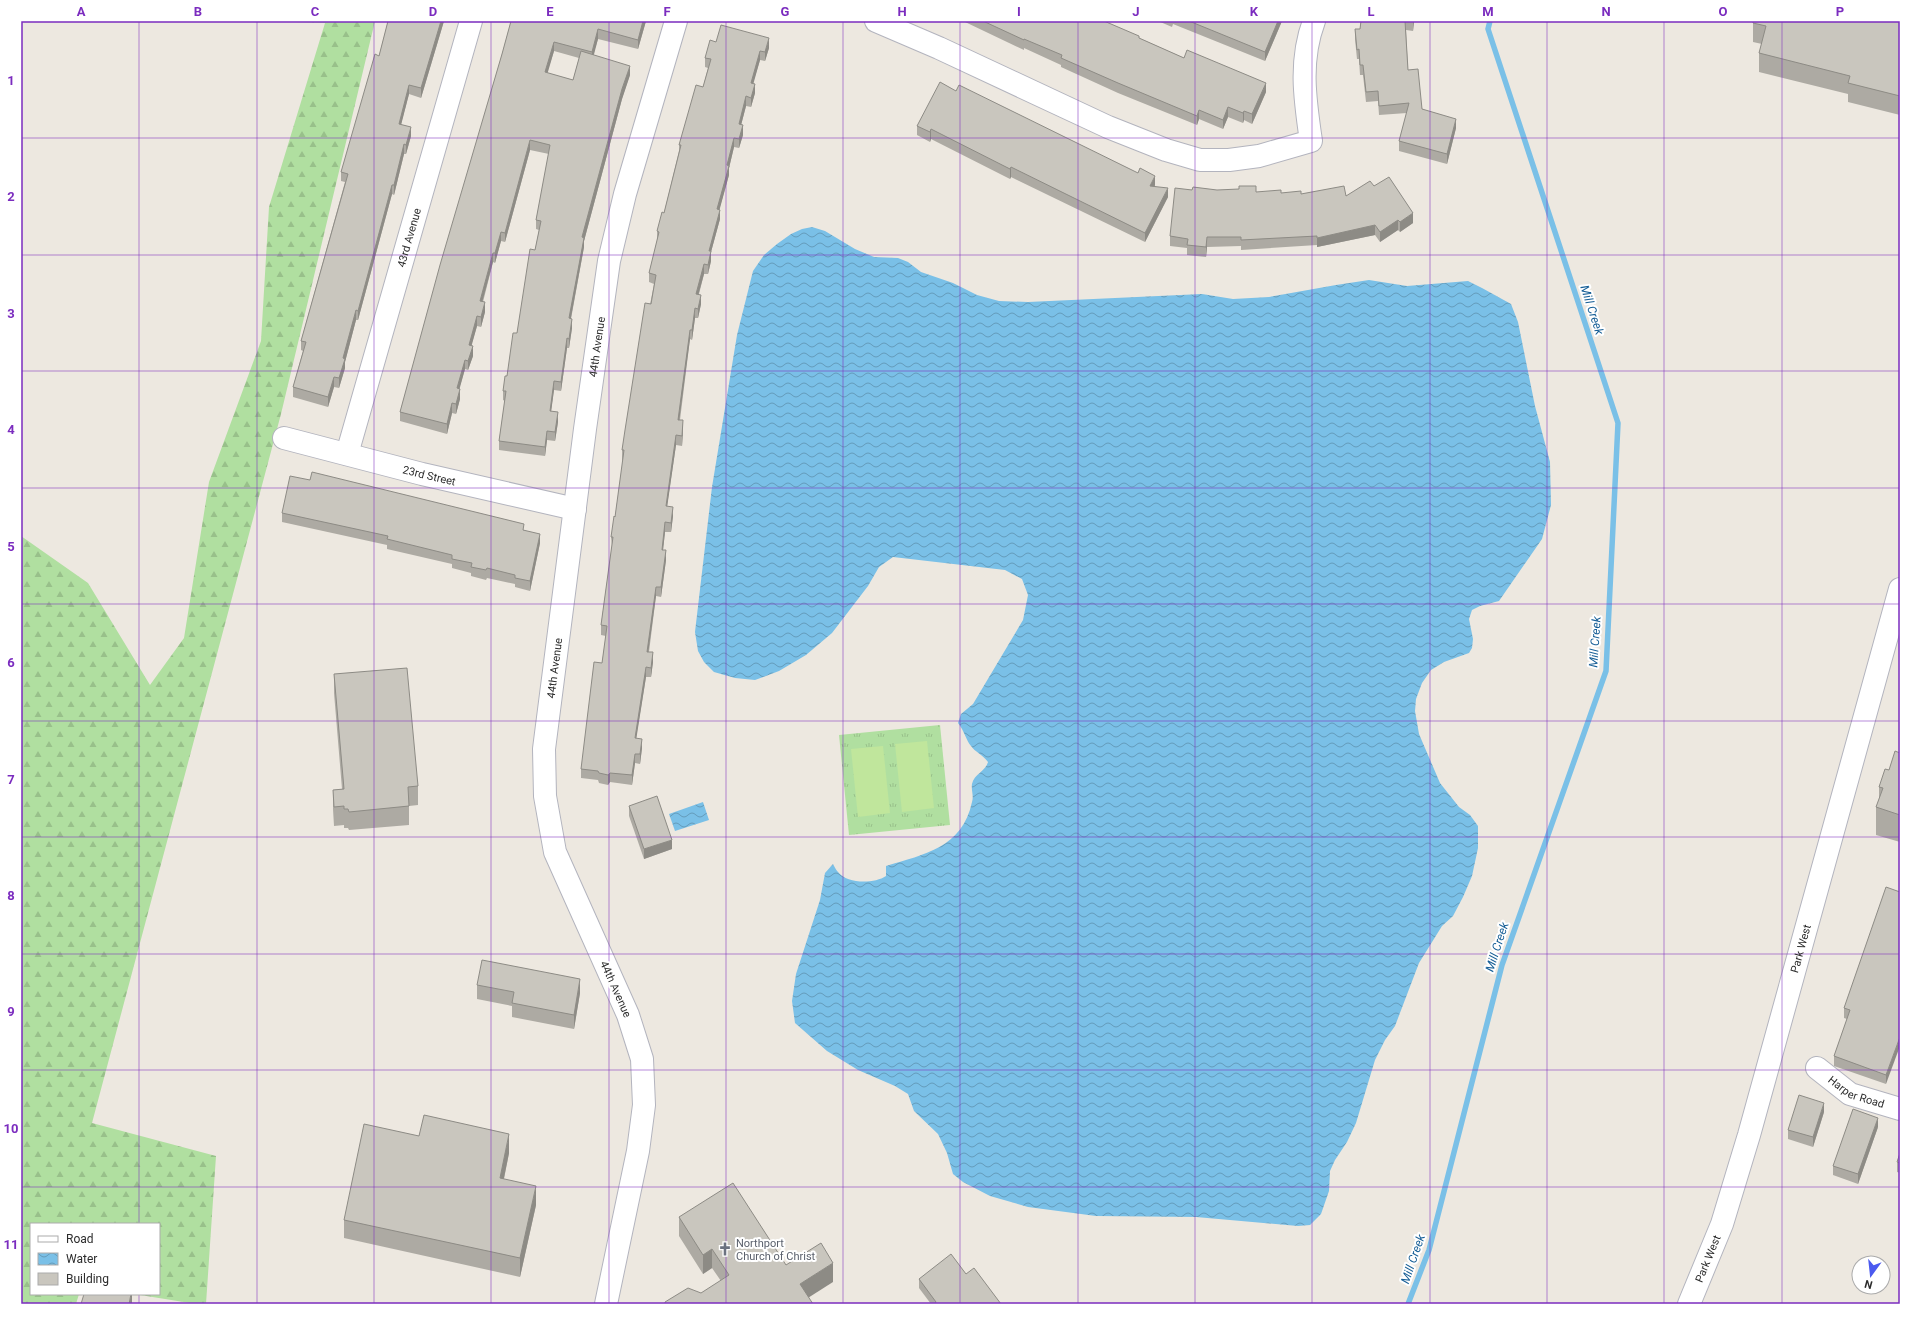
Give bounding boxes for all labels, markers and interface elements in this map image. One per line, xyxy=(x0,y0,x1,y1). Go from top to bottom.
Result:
text: A xyxy=(77,4,86,19)
text: B xyxy=(194,4,202,19)
text: C xyxy=(311,4,320,19)
text: D xyxy=(429,4,437,19)
text: E xyxy=(546,4,554,19)
text: F xyxy=(663,4,671,19)
text: G xyxy=(781,4,790,19)
text: H xyxy=(897,4,907,19)
text: I xyxy=(1017,4,1021,19)
text: J xyxy=(1132,4,1140,19)
text: K xyxy=(1250,4,1259,19)
text: L xyxy=(1367,4,1375,19)
text: M xyxy=(1482,4,1494,19)
text: N xyxy=(1601,4,1611,19)
text: O xyxy=(1719,4,1728,19)
text: P xyxy=(1836,4,1844,19)
text: 1 xyxy=(7,73,15,88)
text: 2 xyxy=(7,189,15,204)
street label: 43rd Avenue xyxy=(395,207,424,269)
water label: Mill Creek xyxy=(1577,283,1607,338)
text: 3 xyxy=(7,306,15,321)
street label: 44th Avenue xyxy=(586,316,608,378)
text: 4 xyxy=(7,422,15,437)
street label: 23rd Street xyxy=(401,463,457,489)
text: 5 xyxy=(7,539,15,554)
water label: Mill Creek xyxy=(1586,615,1604,668)
street label: 44th Avenue xyxy=(545,637,565,699)
text: 6 xyxy=(7,655,15,670)
text: 7 xyxy=(7,772,15,787)
text: 8 xyxy=(7,888,15,903)
water label: Mill Creek xyxy=(1482,919,1512,974)
street label: Park West xyxy=(1788,923,1814,974)
street label: 44th Avenue xyxy=(597,959,634,1020)
text: 9 xyxy=(7,1004,15,1019)
street label: Harper Road xyxy=(1825,1073,1886,1111)
text: 10 xyxy=(4,1121,18,1136)
legend xyxy=(30,1223,160,1295)
water label: Mill Creek xyxy=(1398,1231,1428,1286)
text: Road xyxy=(66,1232,94,1246)
street label: Park West xyxy=(1693,1233,1724,1284)
text: 11 xyxy=(4,1237,18,1252)
place label: Northport Church of Christ xyxy=(736,1237,816,1263)
church icon: Northport Church of Christ xyxy=(717,1241,733,1257)
text: Water xyxy=(66,1252,97,1266)
north arrow xyxy=(1851,1255,1891,1295)
text: Building xyxy=(66,1272,109,1286)
text: N xyxy=(1863,1277,1874,1291)

